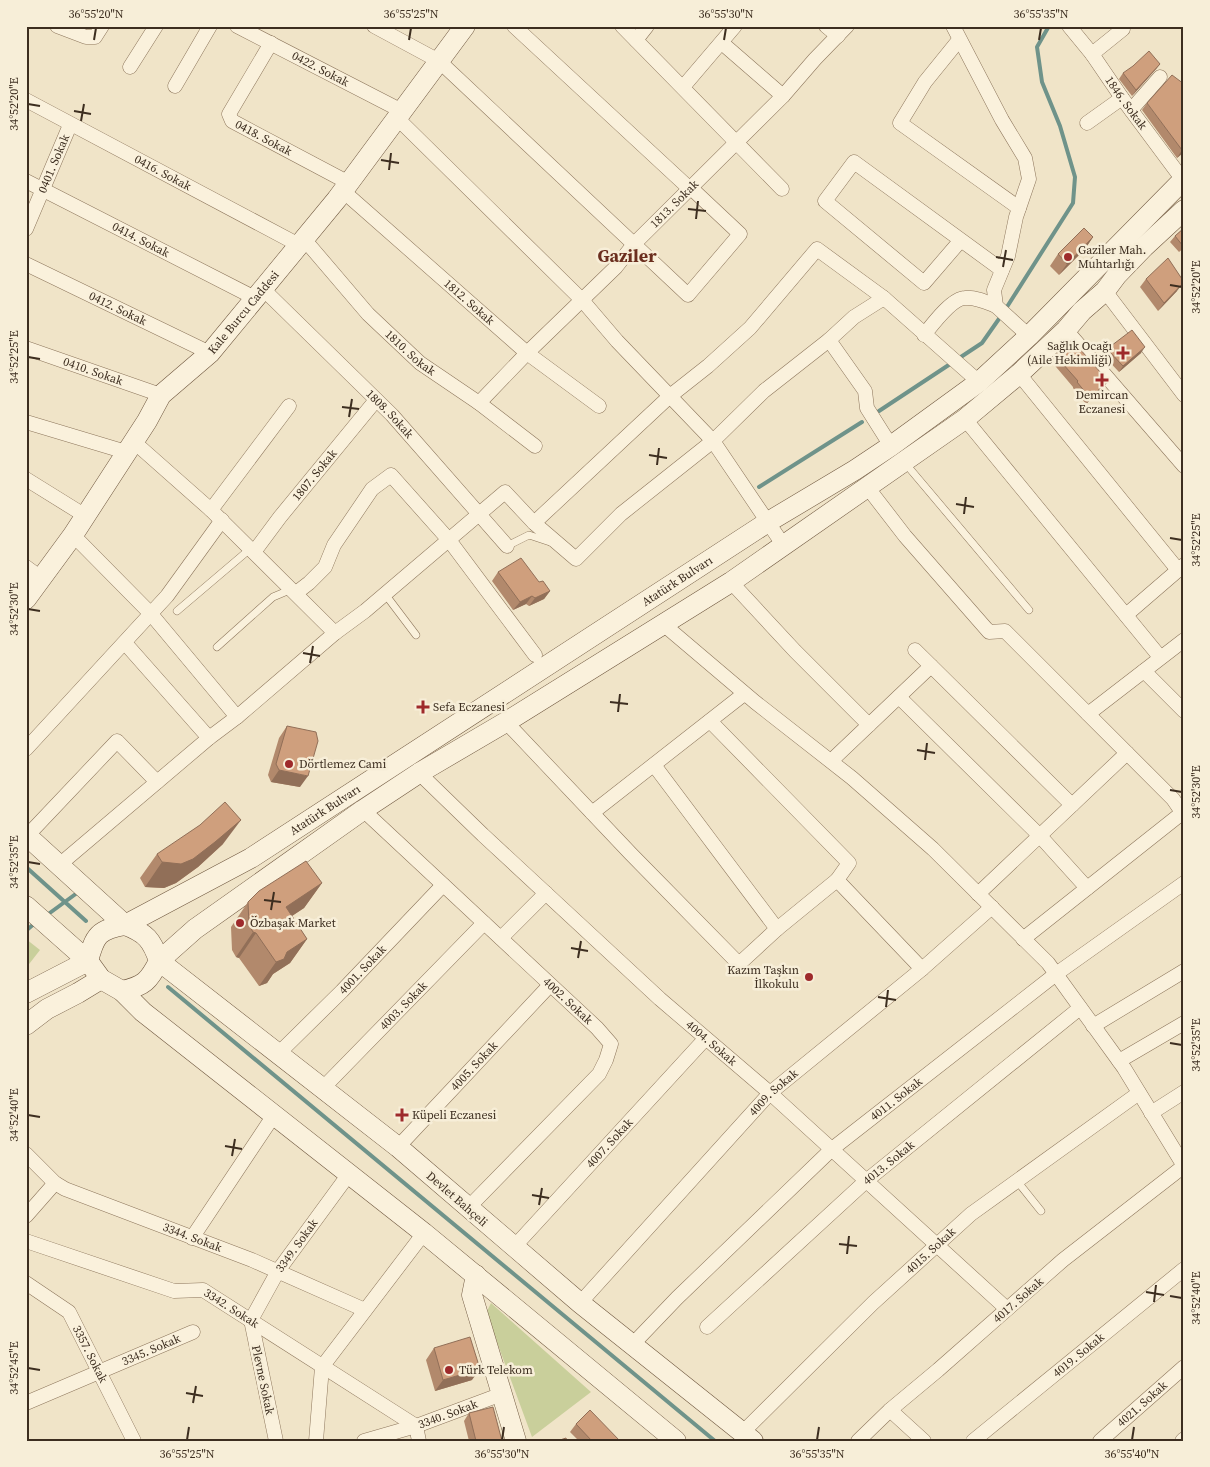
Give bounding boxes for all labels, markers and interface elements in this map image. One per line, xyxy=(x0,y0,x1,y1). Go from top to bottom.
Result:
text: 36°55'20"N xyxy=(68,6,124,22)
text: 36°55'25"N xyxy=(383,6,439,22)
text: 36°55'30"N xyxy=(698,6,754,22)
text: 36°55'35"N xyxy=(1013,6,1069,22)
street label: 0422. Sokak xyxy=(289,48,352,91)
street label: 1846. Sokak xyxy=(1101,73,1151,133)
text: 34°52'20"E xyxy=(6,77,22,131)
street label: 0418. Sokak xyxy=(232,116,295,160)
street label: 0401. Sokak xyxy=(34,131,73,195)
street label: 0416. Sokak xyxy=(132,151,195,195)
street label: 1813. Sokak xyxy=(646,176,702,232)
street label: 0414. Sokak xyxy=(109,218,173,261)
place label: Gaziler Mah. Muhtarlığı xyxy=(1078,242,1146,272)
district label: Gaziler xyxy=(597,243,657,268)
marker: Gaziler Mah. Muhtarlığı xyxy=(1062,251,1074,263)
text: 34°52'20"E xyxy=(1188,260,1204,314)
street label: Kale Burcu Caddesi xyxy=(204,267,283,357)
street label: 1812. Sokak xyxy=(440,275,498,329)
street label: 0412. Sokak xyxy=(86,288,150,329)
street label: 1810. Sokak xyxy=(382,326,439,379)
text: 34°52'25"E xyxy=(6,330,22,384)
place label: Sağlık Ocağı (Aile Hekimliği) xyxy=(1027,338,1112,368)
marker: Sağlık Ocağı (Aile Hekimliği) xyxy=(1116,346,1130,360)
street label: 0410. Sokak xyxy=(61,354,126,389)
marker: Demircan Eczanesi xyxy=(1096,374,1108,386)
street label: 1808. Sokak xyxy=(362,386,417,442)
place label: Demircan Eczanesi xyxy=(1075,387,1129,417)
street label: 1807. Sokak xyxy=(289,445,341,504)
text: 34°52'25"E xyxy=(1188,513,1204,567)
street label: Atatürk Bulvarı xyxy=(639,552,716,610)
text: 34°52'30"E xyxy=(6,582,22,636)
place label: Sefa Eczanesi xyxy=(433,699,506,715)
marker: Sefa Eczanesi xyxy=(417,701,429,713)
place label: Dörtlemez Cami xyxy=(299,756,387,772)
marker: Dörtlemez Cami xyxy=(283,758,295,770)
text: 34°52'30"E xyxy=(1188,765,1204,819)
street label: Atatürk Bulvarı xyxy=(287,781,364,839)
text: 34°52'35"E xyxy=(6,835,22,889)
place label: Özbaşak Market xyxy=(250,915,336,931)
marker: Özbaşak Market xyxy=(234,917,246,929)
street label: 4001. Sokak xyxy=(335,941,390,998)
place label: Kazım Taşkın İlkokulu xyxy=(727,962,799,992)
marker: Kazım Taşkın İlkokulu xyxy=(803,971,815,983)
street label: 4002. Sokak xyxy=(540,974,596,1028)
street label: 4003. Sokak xyxy=(376,977,431,1034)
street label: 4004. Sokak xyxy=(682,1017,741,1070)
text: 34°52'35"E xyxy=(1188,1018,1204,1072)
street label: 4005. Sokak xyxy=(447,1038,501,1094)
street label: 4009. Sokak xyxy=(745,1065,802,1119)
street label: 4011. Sokak xyxy=(867,1073,926,1124)
text: 34°52'40"E xyxy=(6,1088,22,1142)
place label: Küpeli Eczanesi xyxy=(412,1107,497,1123)
marker: Küpeli Eczanesi xyxy=(396,1109,408,1121)
street label: 4007. Sokak xyxy=(582,1114,637,1172)
street label: 4013. Sokak xyxy=(859,1137,918,1189)
street label: Devlet Bahçeli xyxy=(423,1168,491,1230)
street label: 3349. Sokak xyxy=(272,1215,322,1275)
street label: 3344. Sokak xyxy=(160,1219,225,1256)
street label: 4015. Sokak xyxy=(902,1223,959,1278)
text: 34°52'40"E xyxy=(1188,1271,1204,1325)
street label: 4017. Sokak xyxy=(989,1273,1047,1326)
street label: 3342. Sokak xyxy=(201,1285,262,1332)
street label: 3357. Sokak xyxy=(69,1323,112,1386)
street label: 4019. Sokak xyxy=(1049,1329,1108,1381)
street label: 3345. Sokak xyxy=(119,1330,183,1369)
text: 34°52'45"E xyxy=(6,1341,22,1395)
street label: Plevne Sokak xyxy=(248,1344,278,1417)
place label: Türk Telekom xyxy=(459,1362,533,1378)
marker: Türk Telekom xyxy=(443,1364,455,1376)
street label: 4021. Sokak xyxy=(1113,1377,1171,1431)
street label: 3340. Sokak xyxy=(416,1396,480,1433)
text: 36°55'25"N xyxy=(159,1446,215,1462)
text: 36°55'30"N xyxy=(474,1446,530,1462)
text: 36°55'35"N xyxy=(789,1446,845,1462)
text: 36°55'40"N xyxy=(1104,1446,1160,1462)

